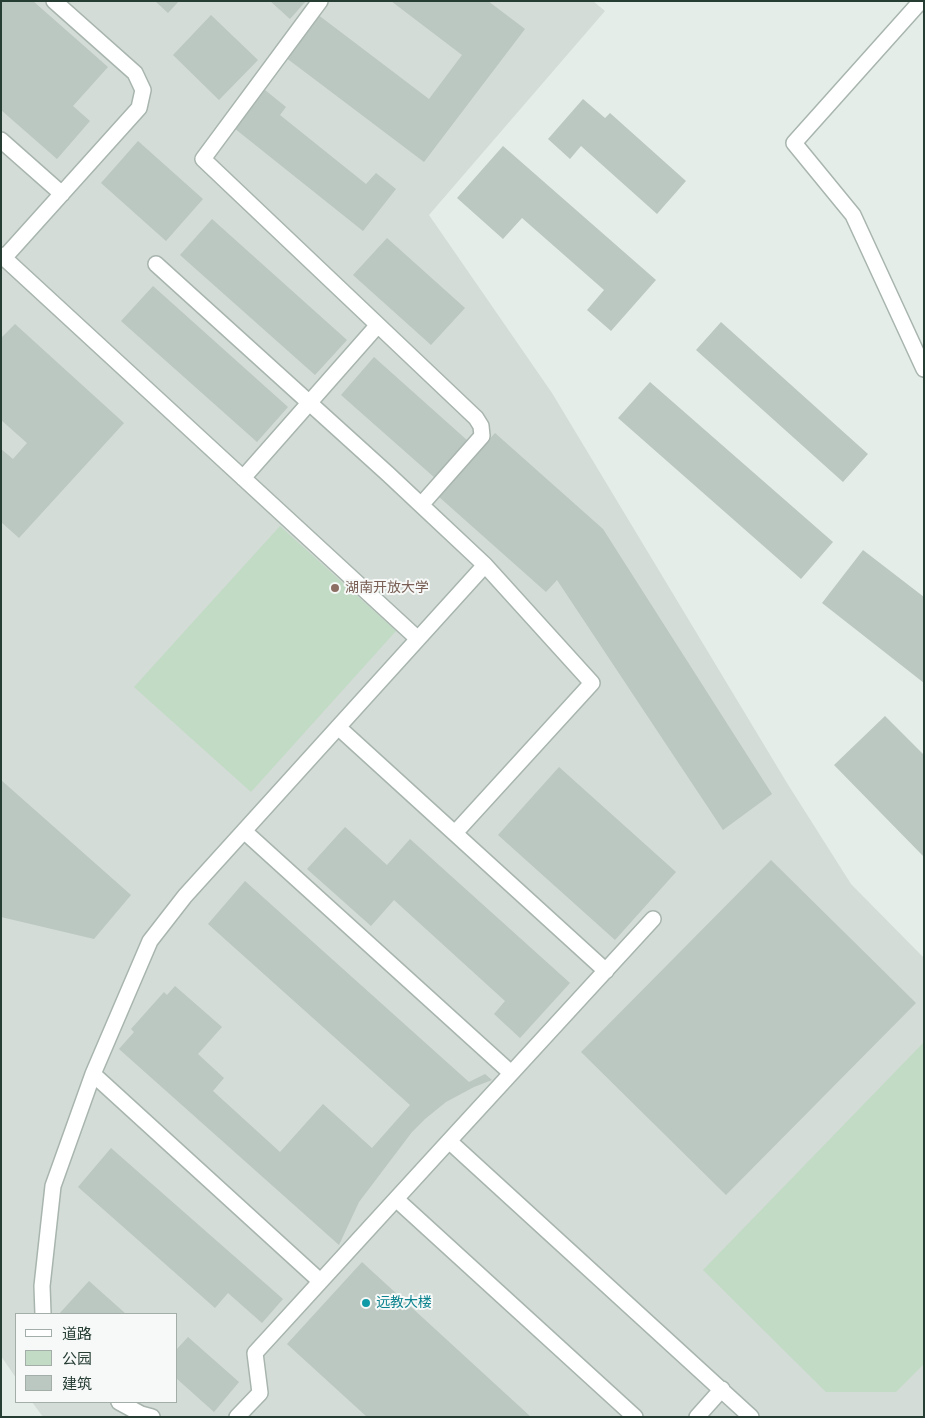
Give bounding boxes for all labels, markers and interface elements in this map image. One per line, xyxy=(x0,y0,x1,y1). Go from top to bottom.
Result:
place label: 湖南开放大学 xyxy=(345,580,429,596)
marker: 湖南开放大学 xyxy=(329,582,341,594)
place label: 远教大楼 xyxy=(376,1295,432,1311)
marker: 远教大楼 xyxy=(360,1297,372,1309)
legend xyxy=(15,1313,178,1403)
text: 道路 xyxy=(62,1324,92,1343)
text: 公园 xyxy=(62,1349,92,1368)
text: 建筑 xyxy=(62,1374,92,1393)

